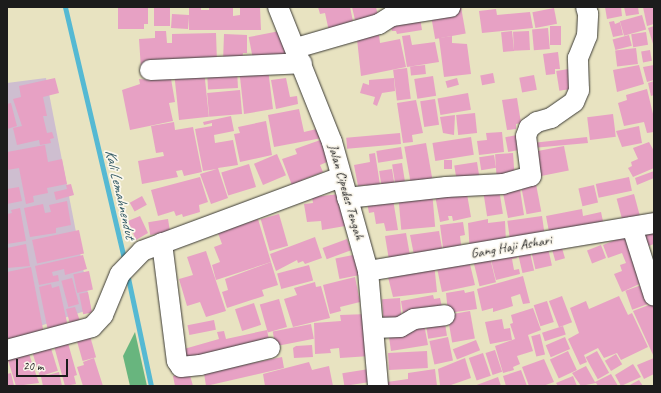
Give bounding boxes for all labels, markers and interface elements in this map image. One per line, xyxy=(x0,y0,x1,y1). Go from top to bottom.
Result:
street label: Jalan Cipedes Tengah xyxy=(324,143,368,241)
water label: Kali Lemahnendut xyxy=(101,148,139,240)
street label: Gang Haji Ashari xyxy=(469,232,553,262)
scale bar xyxy=(18,351,70,377)
text: 20 m xyxy=(23,358,43,374)

